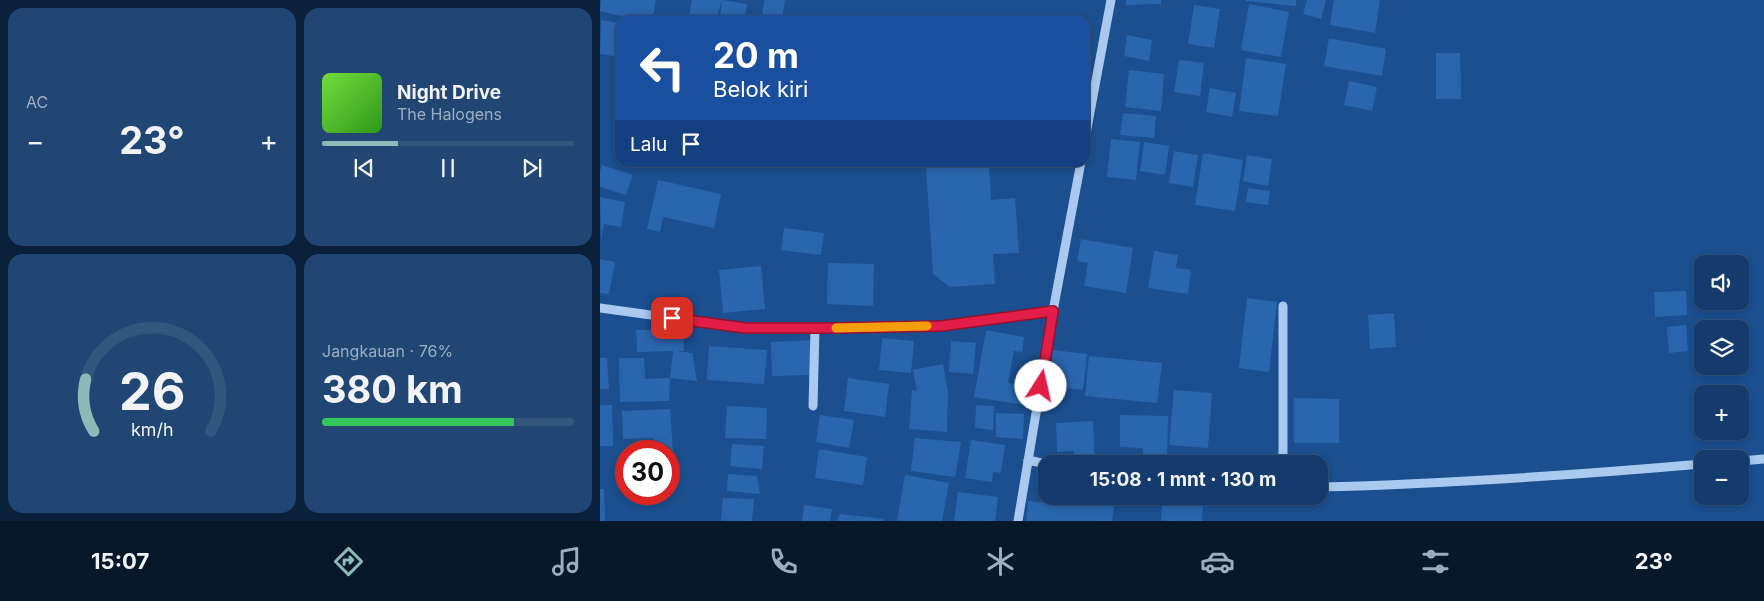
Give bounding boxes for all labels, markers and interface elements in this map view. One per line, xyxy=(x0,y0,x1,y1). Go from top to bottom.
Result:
text: 20 m xyxy=(713,34,799,76)
icon: left xyxy=(630,35,695,100)
text: Belok kiri xyxy=(713,76,808,102)
text: Night Drive xyxy=(397,81,501,104)
text: AC xyxy=(26,92,48,112)
text: The Halogens xyxy=(397,104,502,124)
text: 23° xyxy=(119,117,185,163)
text: − xyxy=(26,124,45,158)
text: + xyxy=(259,124,278,158)
icon: arrive xyxy=(677,130,705,158)
text: Lalu xyxy=(630,133,667,156)
icon: previous xyxy=(350,154,378,182)
icon: pause xyxy=(434,154,462,182)
icon: next xyxy=(518,154,546,182)
map controls xyxy=(1694,255,1749,505)
button: sound xyxy=(1694,255,1749,310)
pin xyxy=(651,297,693,339)
icon: arrive xyxy=(658,304,686,332)
button: layers xyxy=(1694,320,1749,375)
text: Jangkauan · 76% xyxy=(322,341,453,361)
position arrow xyxy=(1014,359,1066,411)
text: 26 xyxy=(119,360,185,423)
text: 380 km xyxy=(322,366,463,412)
button: + xyxy=(1694,385,1749,440)
text: km/h xyxy=(131,419,173,440)
speed limit sign: 30 xyxy=(615,440,680,505)
button: − xyxy=(1694,450,1749,505)
text: 15:08 · 1 mnt · 130 m xyxy=(1090,468,1276,491)
icon: directions xyxy=(331,544,366,579)
icon: music xyxy=(549,544,584,579)
icon: phone xyxy=(766,544,801,579)
icon: climate xyxy=(983,544,1018,579)
icon: car xyxy=(1200,544,1235,579)
icon: filters xyxy=(1418,544,1453,579)
text: 15:07 xyxy=(91,548,149,574)
text: 23° xyxy=(1635,548,1673,574)

